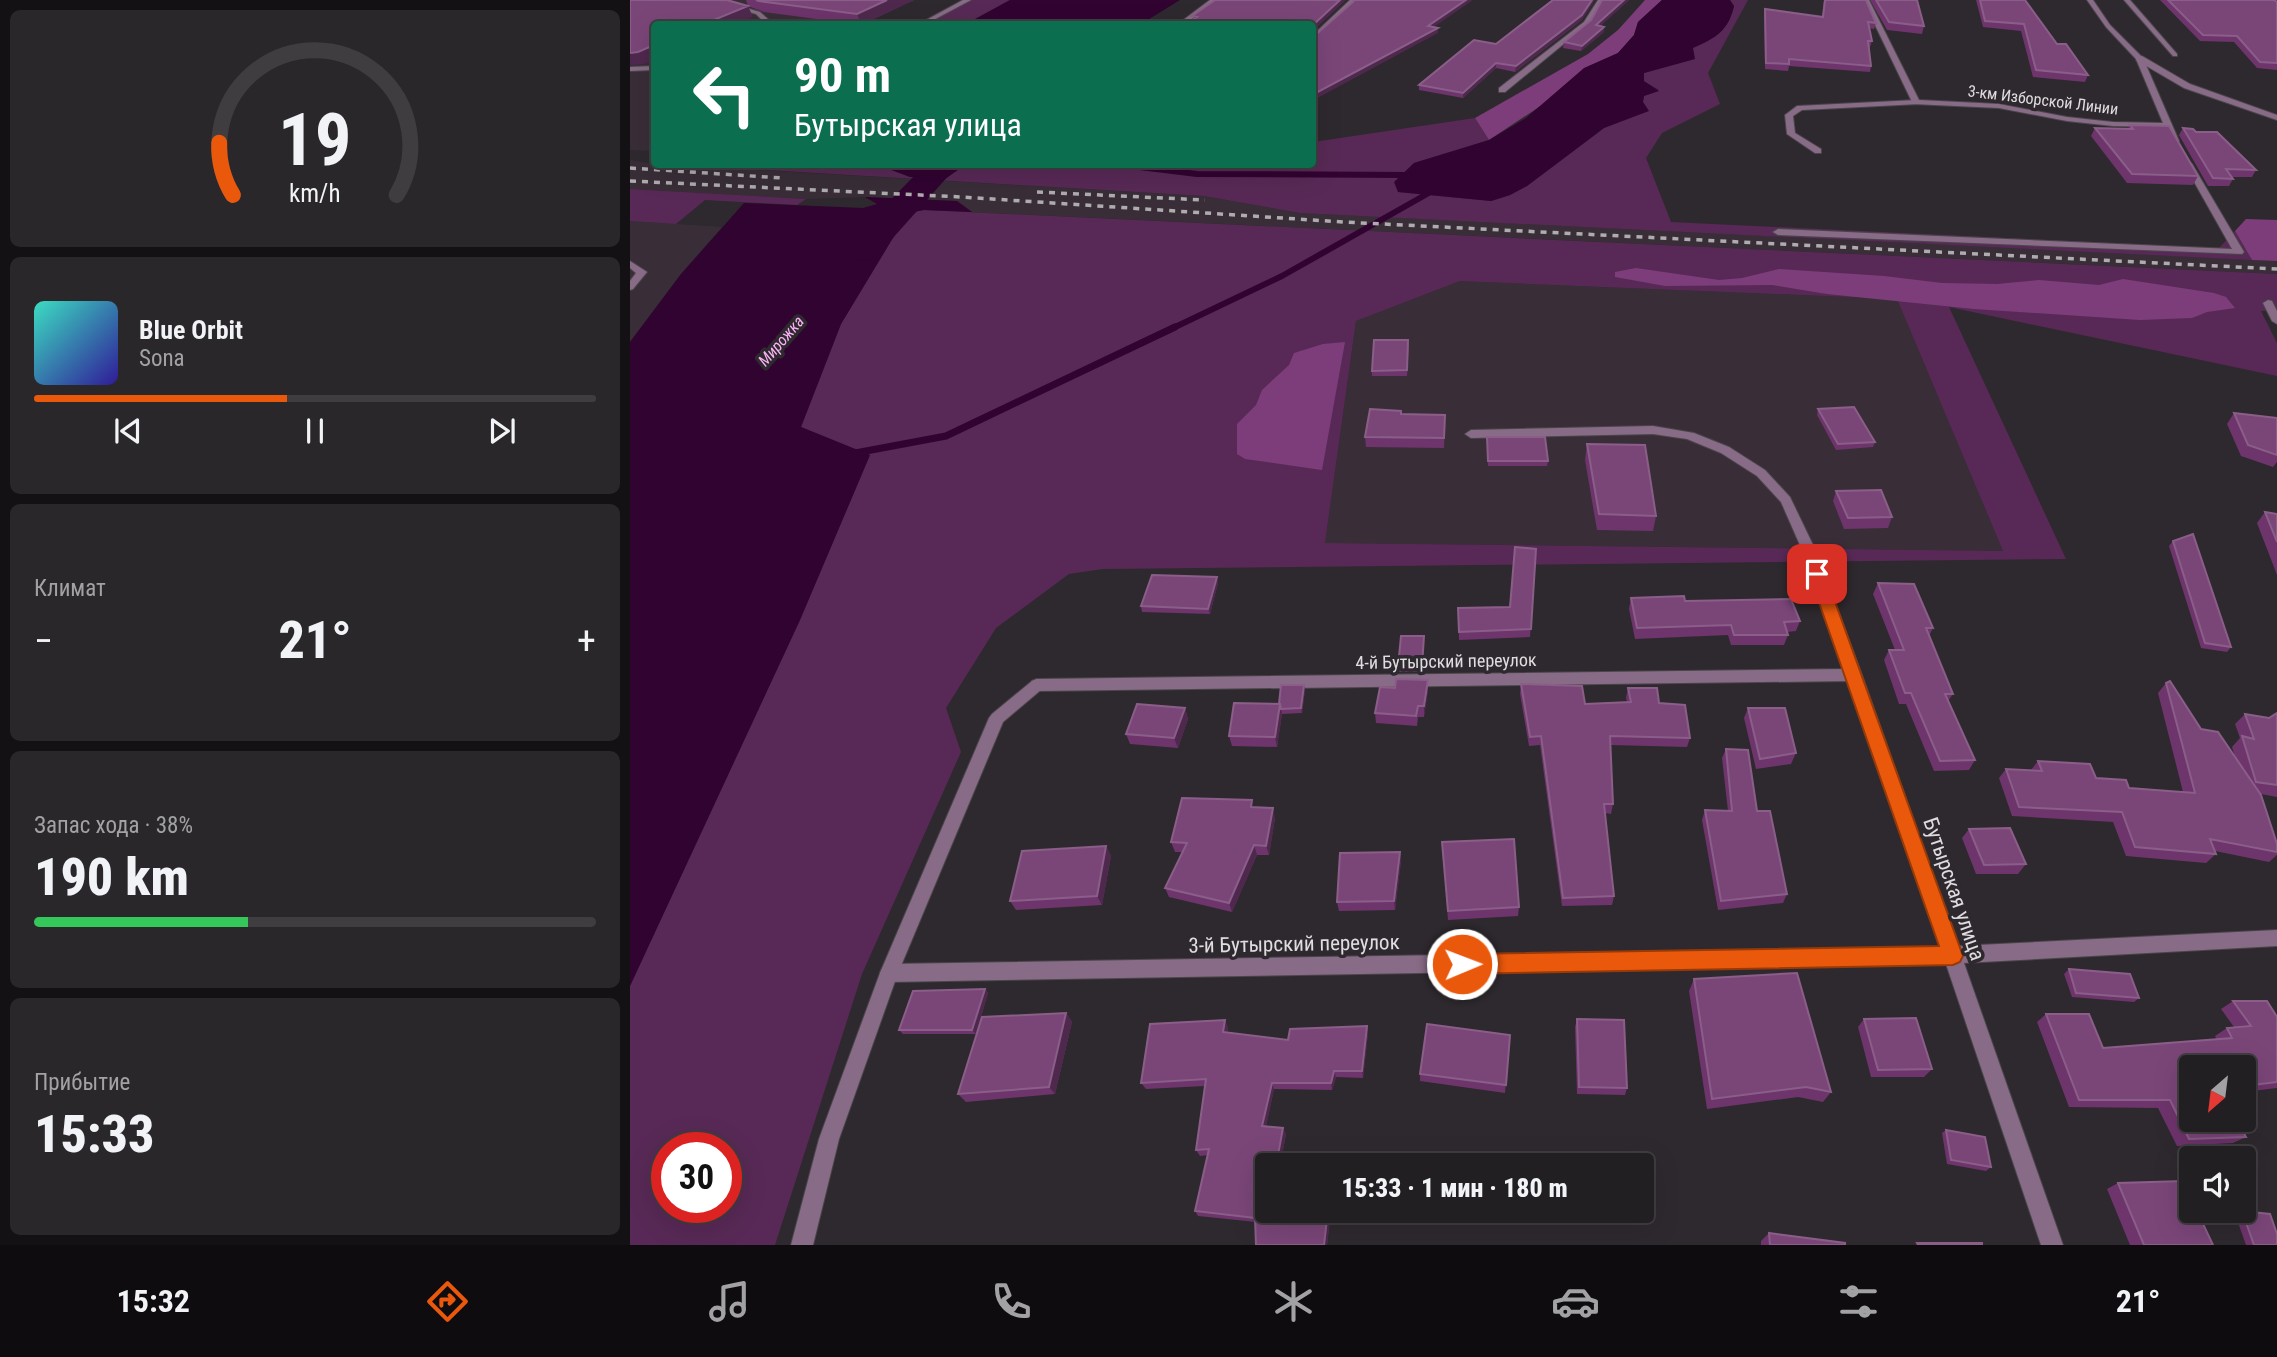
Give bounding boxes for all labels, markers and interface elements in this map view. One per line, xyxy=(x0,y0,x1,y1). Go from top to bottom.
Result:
text: 90 m xyxy=(794,47,891,104)
icon: left xyxy=(679,49,770,140)
street label: 3-км Изборской Линии xyxy=(1967,81,2119,119)
text: 19 xyxy=(278,97,352,183)
text: Бутырская улица xyxy=(794,106,1022,144)
text: km/h xyxy=(289,178,341,207)
water label: Мирожка xyxy=(754,312,808,370)
text: Blue Orbit xyxy=(139,315,243,345)
text: Sona xyxy=(139,345,185,372)
icon: previous xyxy=(109,412,147,450)
icon: pause xyxy=(296,412,334,450)
icon: next xyxy=(483,412,521,450)
pin xyxy=(1787,544,1847,604)
icon: arrive xyxy=(1798,555,1836,593)
text: Климат xyxy=(34,575,106,602)
text: 21° xyxy=(278,610,352,671)
text: − xyxy=(34,619,53,663)
text: + xyxy=(577,619,596,663)
street label: 4-й Бутырский переулок xyxy=(1355,649,1537,673)
text: Запас хода · 38% xyxy=(34,812,193,839)
street label: Бутырская улица xyxy=(1918,814,1990,964)
text: 190 km xyxy=(34,847,189,908)
position arrow xyxy=(1425,927,1499,1001)
street label: 3-й Бутырский переулок xyxy=(1188,930,1400,958)
north arrow xyxy=(2179,1055,2256,1132)
map controls xyxy=(2179,1055,2256,1223)
text: Прибытие xyxy=(34,1069,130,1096)
text: 15:33 xyxy=(34,1104,154,1165)
speed limit sign: 30 xyxy=(651,1132,742,1223)
button: sound xyxy=(2179,1146,2256,1223)
text: 15:33 · 1 мин · 180 m xyxy=(1341,1173,1568,1203)
icon: directions xyxy=(423,1277,472,1326)
icon: music xyxy=(705,1277,754,1326)
icon: phone xyxy=(987,1277,1036,1326)
icon: climate xyxy=(1269,1277,1318,1326)
icon: car xyxy=(1551,1277,1600,1326)
icon: filters xyxy=(1834,1277,1883,1326)
text: 15:32 xyxy=(117,1282,190,1320)
text: 21° xyxy=(2116,1282,2160,1320)

